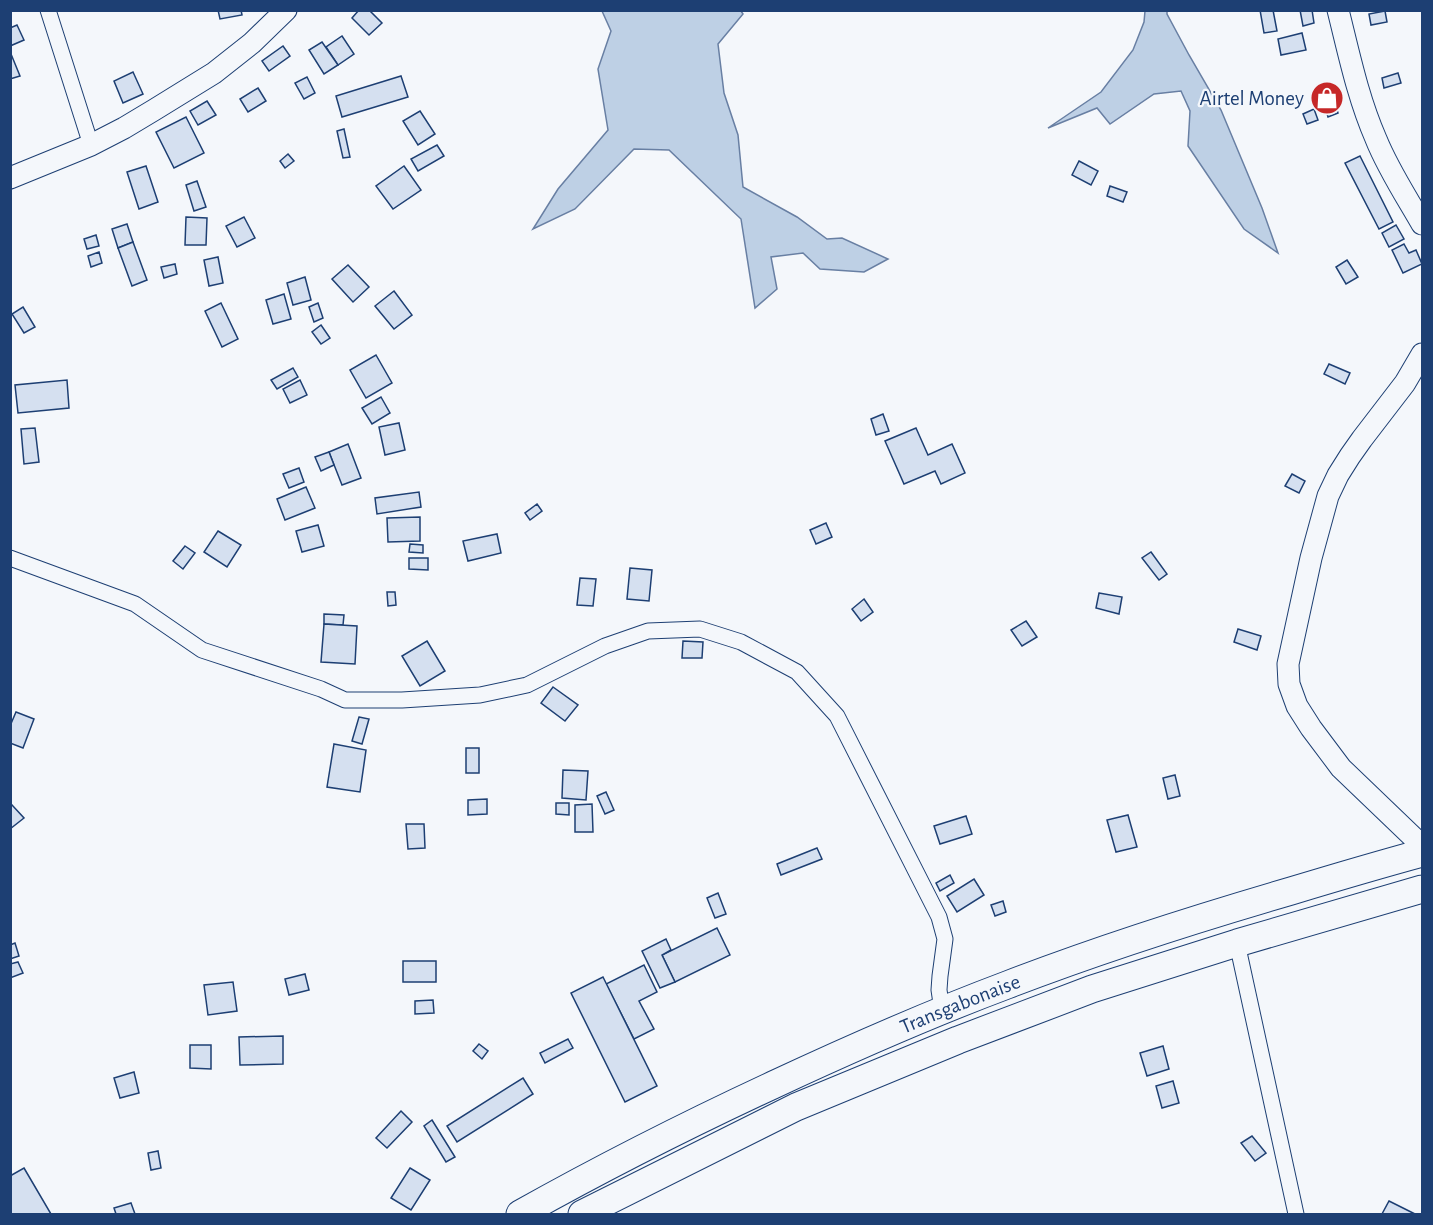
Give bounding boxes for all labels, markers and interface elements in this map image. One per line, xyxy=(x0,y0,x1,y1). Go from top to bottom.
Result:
shop icon: Airtel Money xyxy=(1309,80,1345,116)
place label: Airtel Money xyxy=(1200,88,1304,109)
street label: Transgabonaise xyxy=(897,971,1023,1038)

